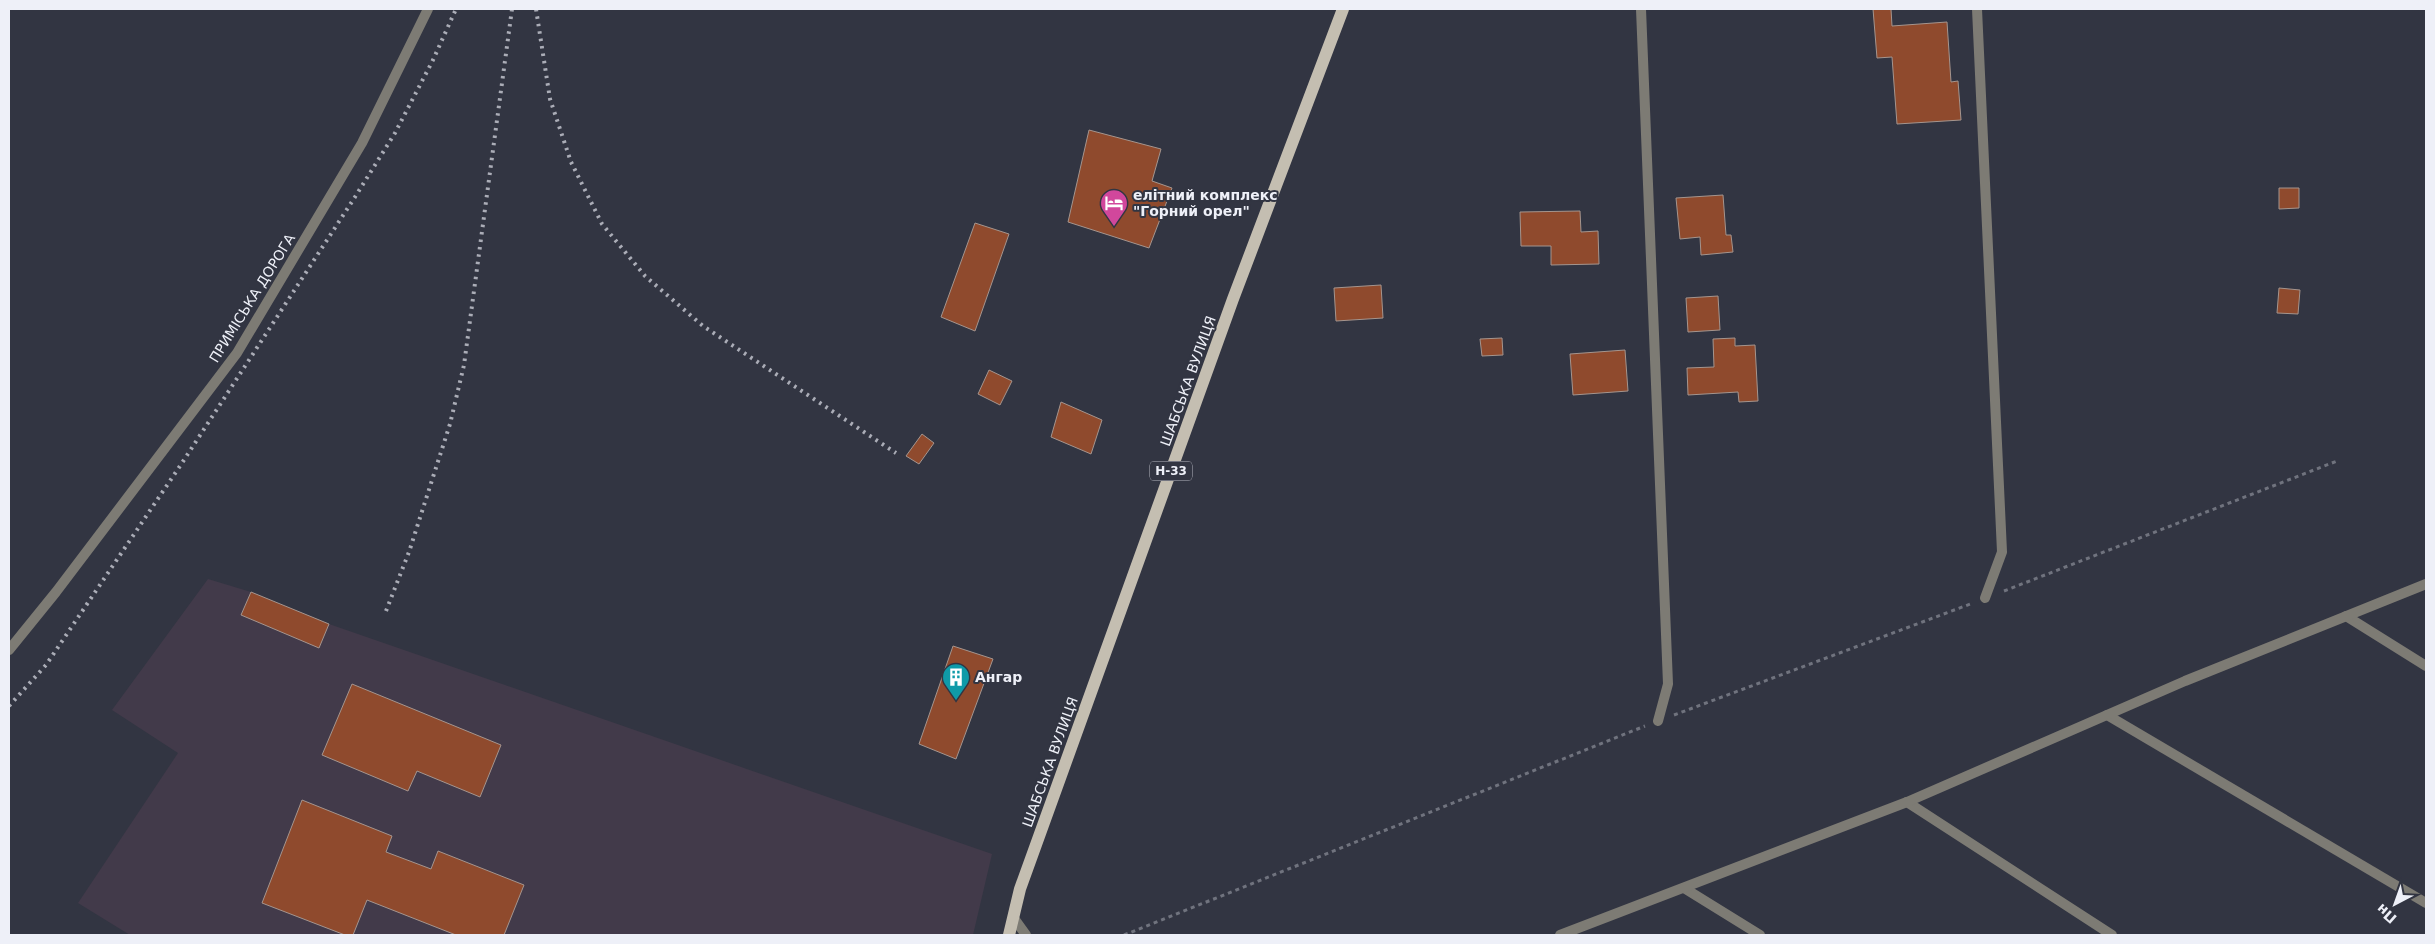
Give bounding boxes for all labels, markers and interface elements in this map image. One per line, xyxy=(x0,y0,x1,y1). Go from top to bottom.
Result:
place label: елітний комплекс "Горний орел" xyxy=(1133,187,1278,219)
hotel icon: елітний комплекс "Горний орел" xyxy=(1099,188,1129,227)
street label: ПРИМІСЬКА ДОРОГА xyxy=(206,230,298,365)
street label: ШАБСЬКА ВУЛИЦЯ xyxy=(1157,314,1219,448)
road number: Н-33 xyxy=(1150,462,1192,481)
building icon: Ангар xyxy=(941,662,971,701)
place label: Ангар xyxy=(975,669,1022,685)
street label: ШАБСЬКА ВУЛИЦЯ xyxy=(1019,695,1081,829)
north arrow xyxy=(2370,879,2420,929)
text: Пн xyxy=(2373,901,2400,927)

